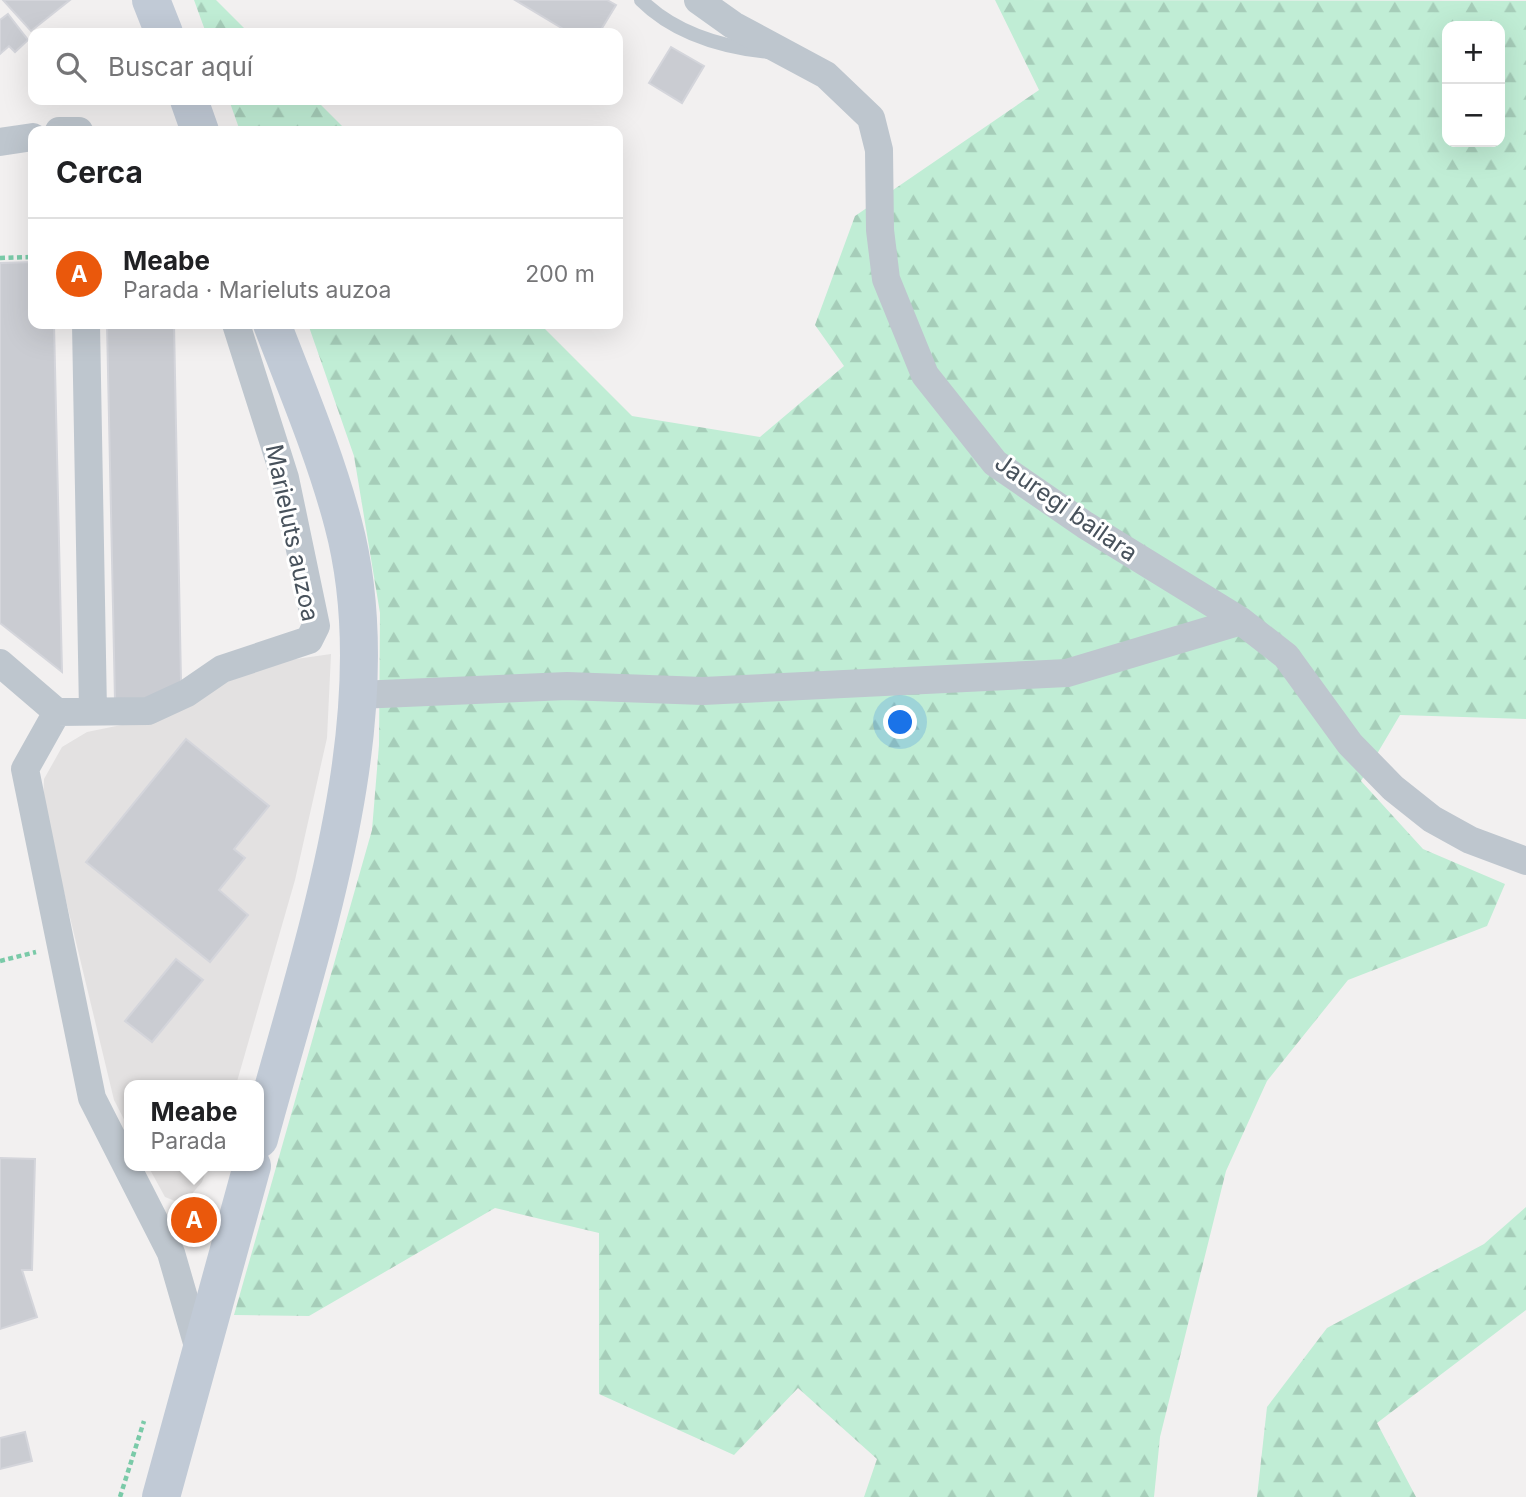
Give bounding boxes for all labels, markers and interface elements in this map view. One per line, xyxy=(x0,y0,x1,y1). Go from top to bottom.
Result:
map controls xyxy=(1442,21,1505,147)
button: + xyxy=(1442,21,1505,84)
search box xyxy=(28,28,623,105)
icon: search xyxy=(52,48,90,86)
text: Buscar aquí xyxy=(108,51,253,82)
button: − xyxy=(1442,84,1505,147)
text: Cerca xyxy=(56,154,143,190)
text: Meabe xyxy=(123,245,210,276)
text: A xyxy=(70,260,88,288)
text: 200 m xyxy=(525,260,595,288)
text: Parada · Marieluts auzoa xyxy=(123,276,391,304)
street label: Marieluts auzoa xyxy=(260,442,325,624)
street label: Jauregi bailara xyxy=(989,448,1143,567)
your location xyxy=(883,705,917,739)
popup xyxy=(124,1080,264,1171)
text: Meabe xyxy=(151,1096,237,1127)
text: Parada xyxy=(151,1127,227,1155)
pin: A xyxy=(171,1194,217,1246)

